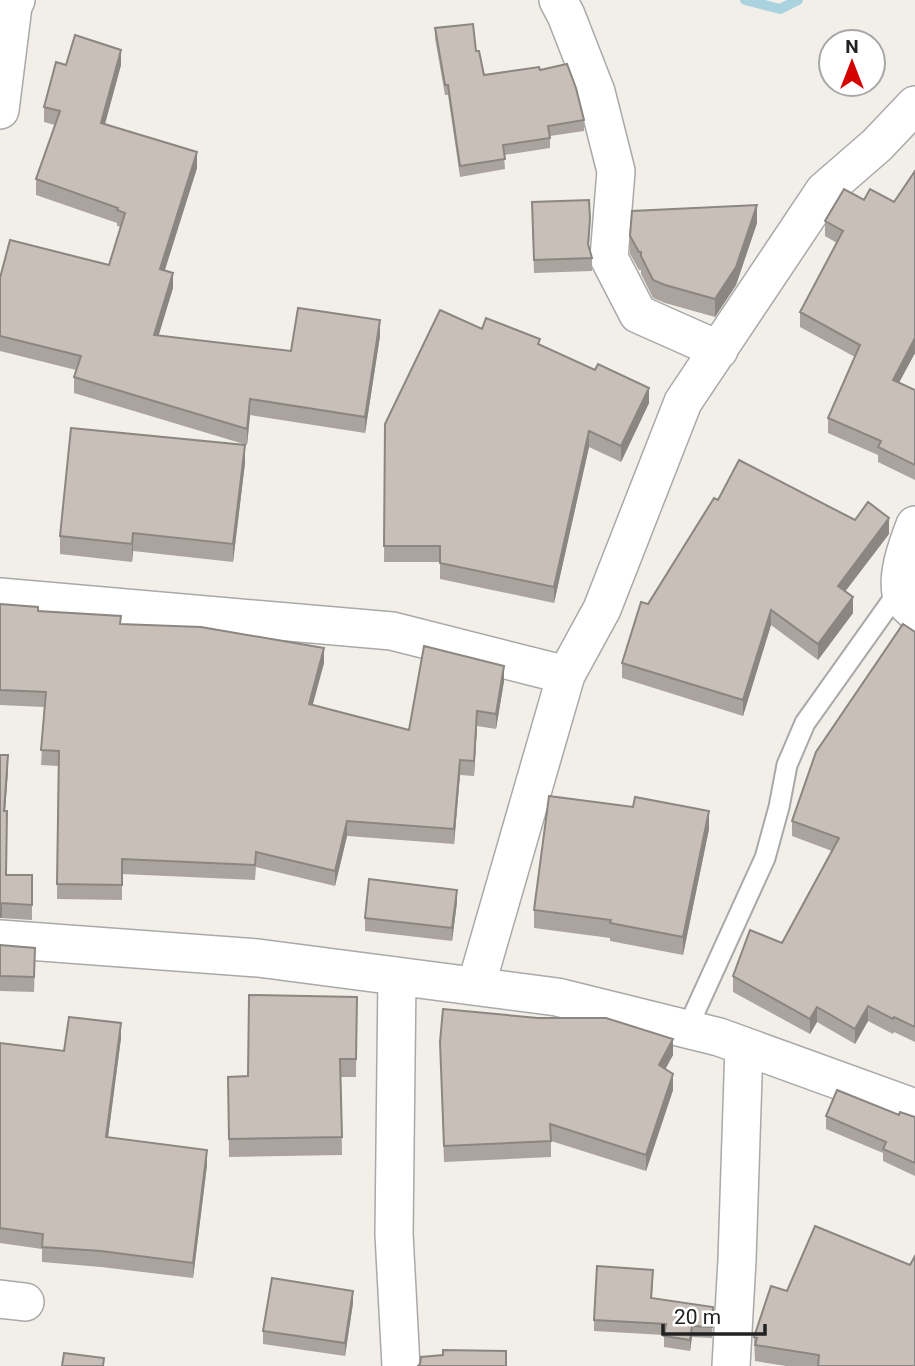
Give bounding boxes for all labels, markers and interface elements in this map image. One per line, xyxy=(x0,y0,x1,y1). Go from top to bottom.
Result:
north arrow xyxy=(817,28,887,98)
text: N xyxy=(845,35,859,58)
scale bar xyxy=(663,1292,764,1336)
text: 20 m xyxy=(674,1305,721,1329)

